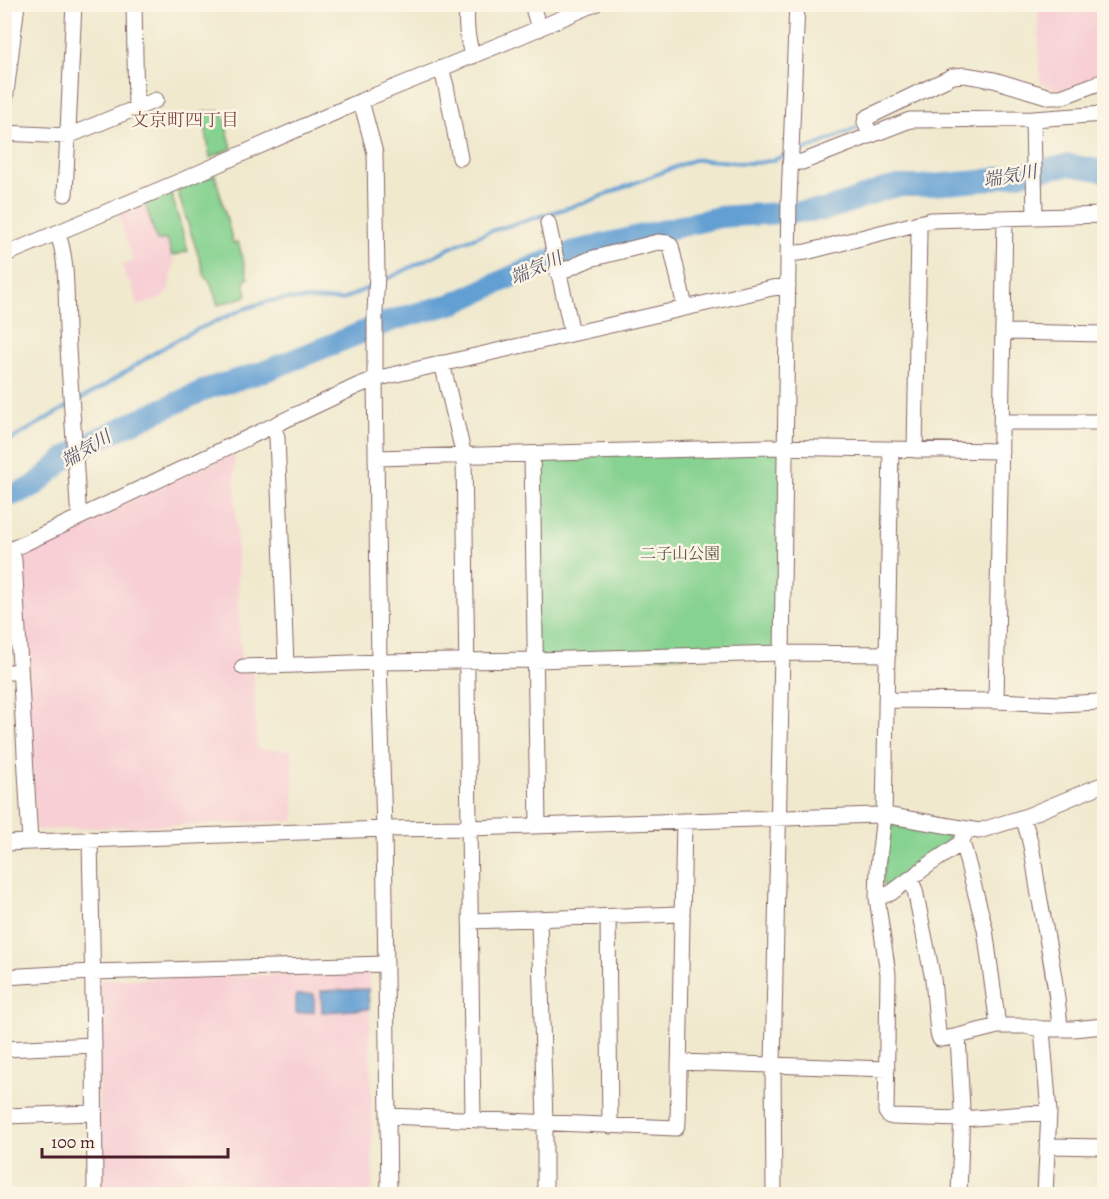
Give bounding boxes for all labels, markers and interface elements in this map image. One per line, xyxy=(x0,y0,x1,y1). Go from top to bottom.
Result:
district label: 文京町四丁目 xyxy=(131,108,239,132)
water label: 端気川 xyxy=(981,159,1041,193)
water label: 端気川 xyxy=(506,245,567,290)
water label: 端気川 xyxy=(57,424,117,473)
park label: 二子山公園 xyxy=(640,543,720,565)
scale bar xyxy=(42,1121,228,1159)
text: 100 m xyxy=(51,1130,95,1154)

